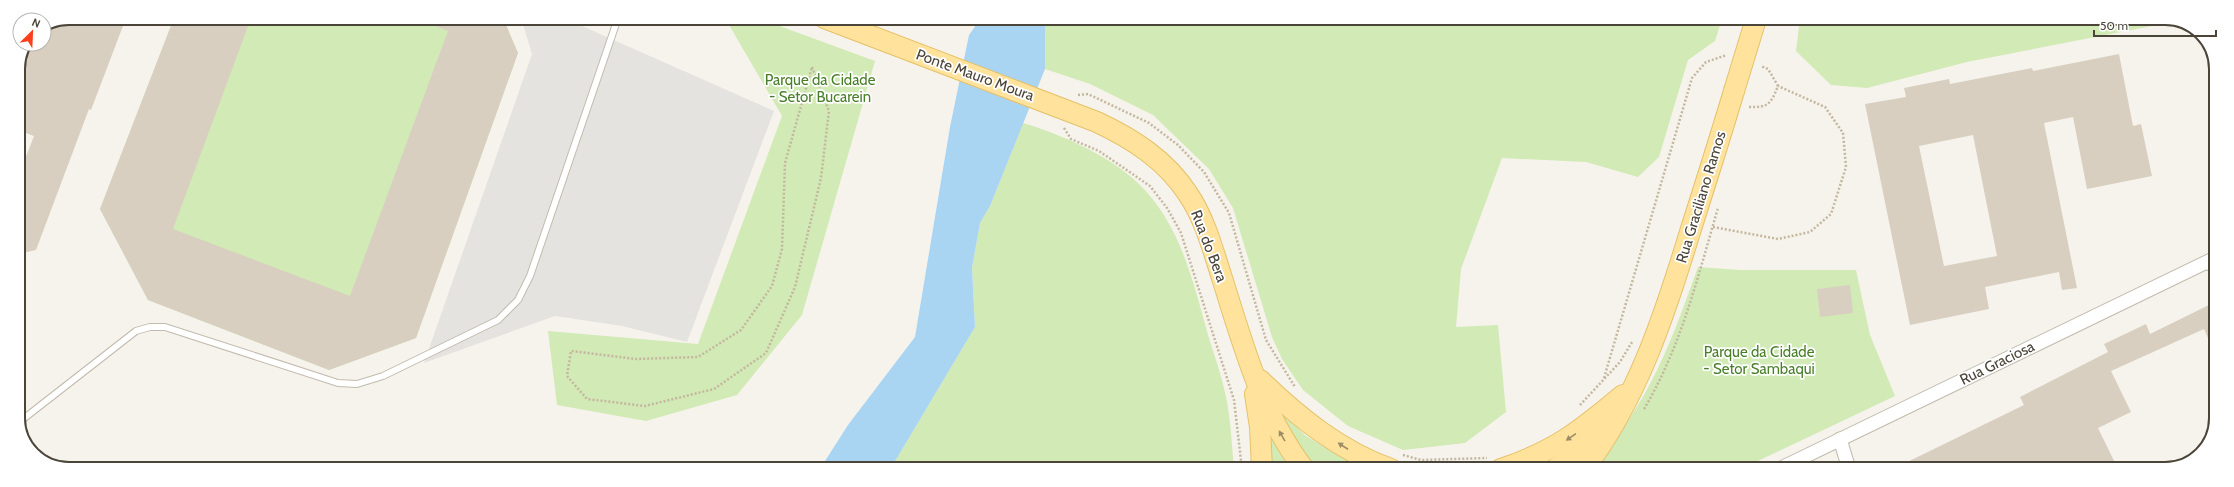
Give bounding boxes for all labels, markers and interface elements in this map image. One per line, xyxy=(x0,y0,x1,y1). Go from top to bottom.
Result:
north arrow xyxy=(12,12,52,52)
scale bar xyxy=(2094,12,2216,38)
text: N xyxy=(30,15,42,31)
text: 50 m xyxy=(2100,18,2128,33)
street label: Ponte Mauro Moura xyxy=(914,45,1037,105)
park label: Parque da Cidade - Setor Bucarein xyxy=(765,71,876,106)
street label: Rua Graciliano Ramos xyxy=(1672,129,1730,265)
street label: Rua do Bera xyxy=(1187,207,1231,285)
street label: Rua Graciosa xyxy=(1957,337,2038,389)
park label: Parque da Cidade - Setor Sambaqui xyxy=(1703,343,1815,378)
one-way arrow xyxy=(1279,430,1285,442)
one-way arrow xyxy=(1565,433,1576,442)
one-way arrow xyxy=(1337,443,1349,450)

